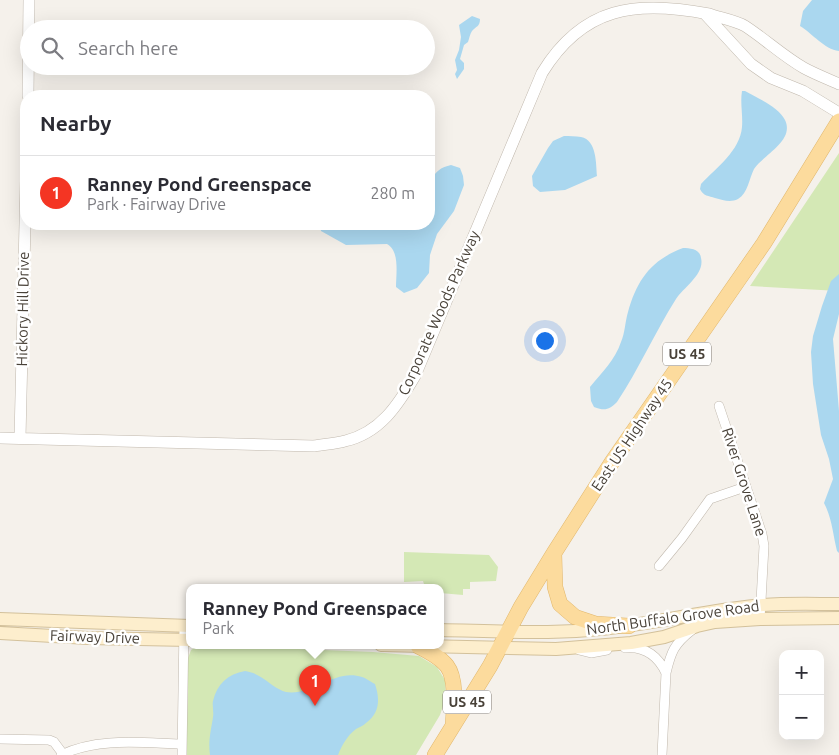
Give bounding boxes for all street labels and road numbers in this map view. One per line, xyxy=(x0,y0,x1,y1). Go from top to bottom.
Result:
street label: Corporate Woods Parkway xyxy=(394,228,483,398)
street label: Hickory Hill Drive xyxy=(13,252,32,366)
road number: US 45 xyxy=(663,342,711,366)
street label: East US Highway 45 xyxy=(588,375,675,494)
street label: River Grove Lane xyxy=(719,425,770,538)
street label: North Buffalo Grove Road xyxy=(585,597,760,638)
street label: Fairway Drive xyxy=(50,626,140,647)
road number: US 45 xyxy=(443,690,491,714)

